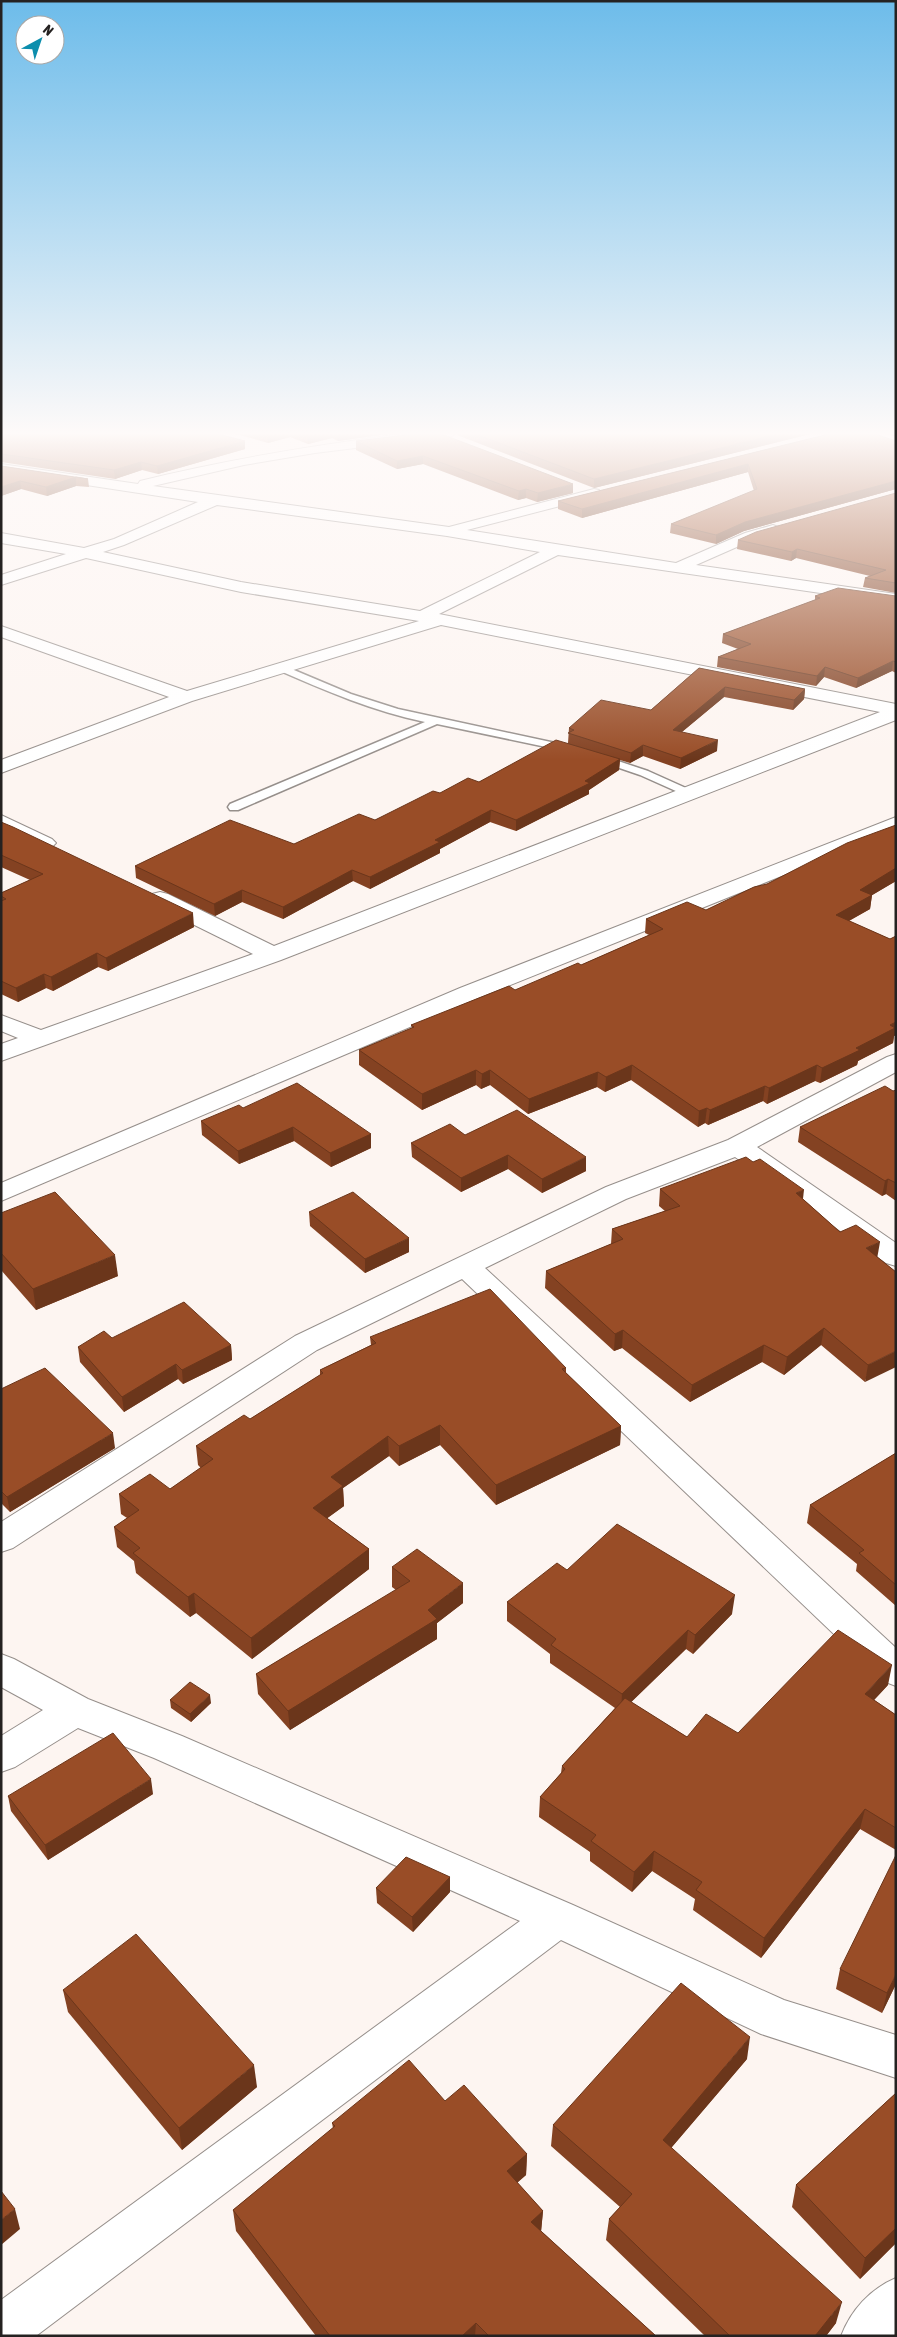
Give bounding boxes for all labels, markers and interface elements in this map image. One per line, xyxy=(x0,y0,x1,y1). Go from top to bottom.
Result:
north arrow xyxy=(15,15,65,65)
text: N xyxy=(40,21,57,39)

